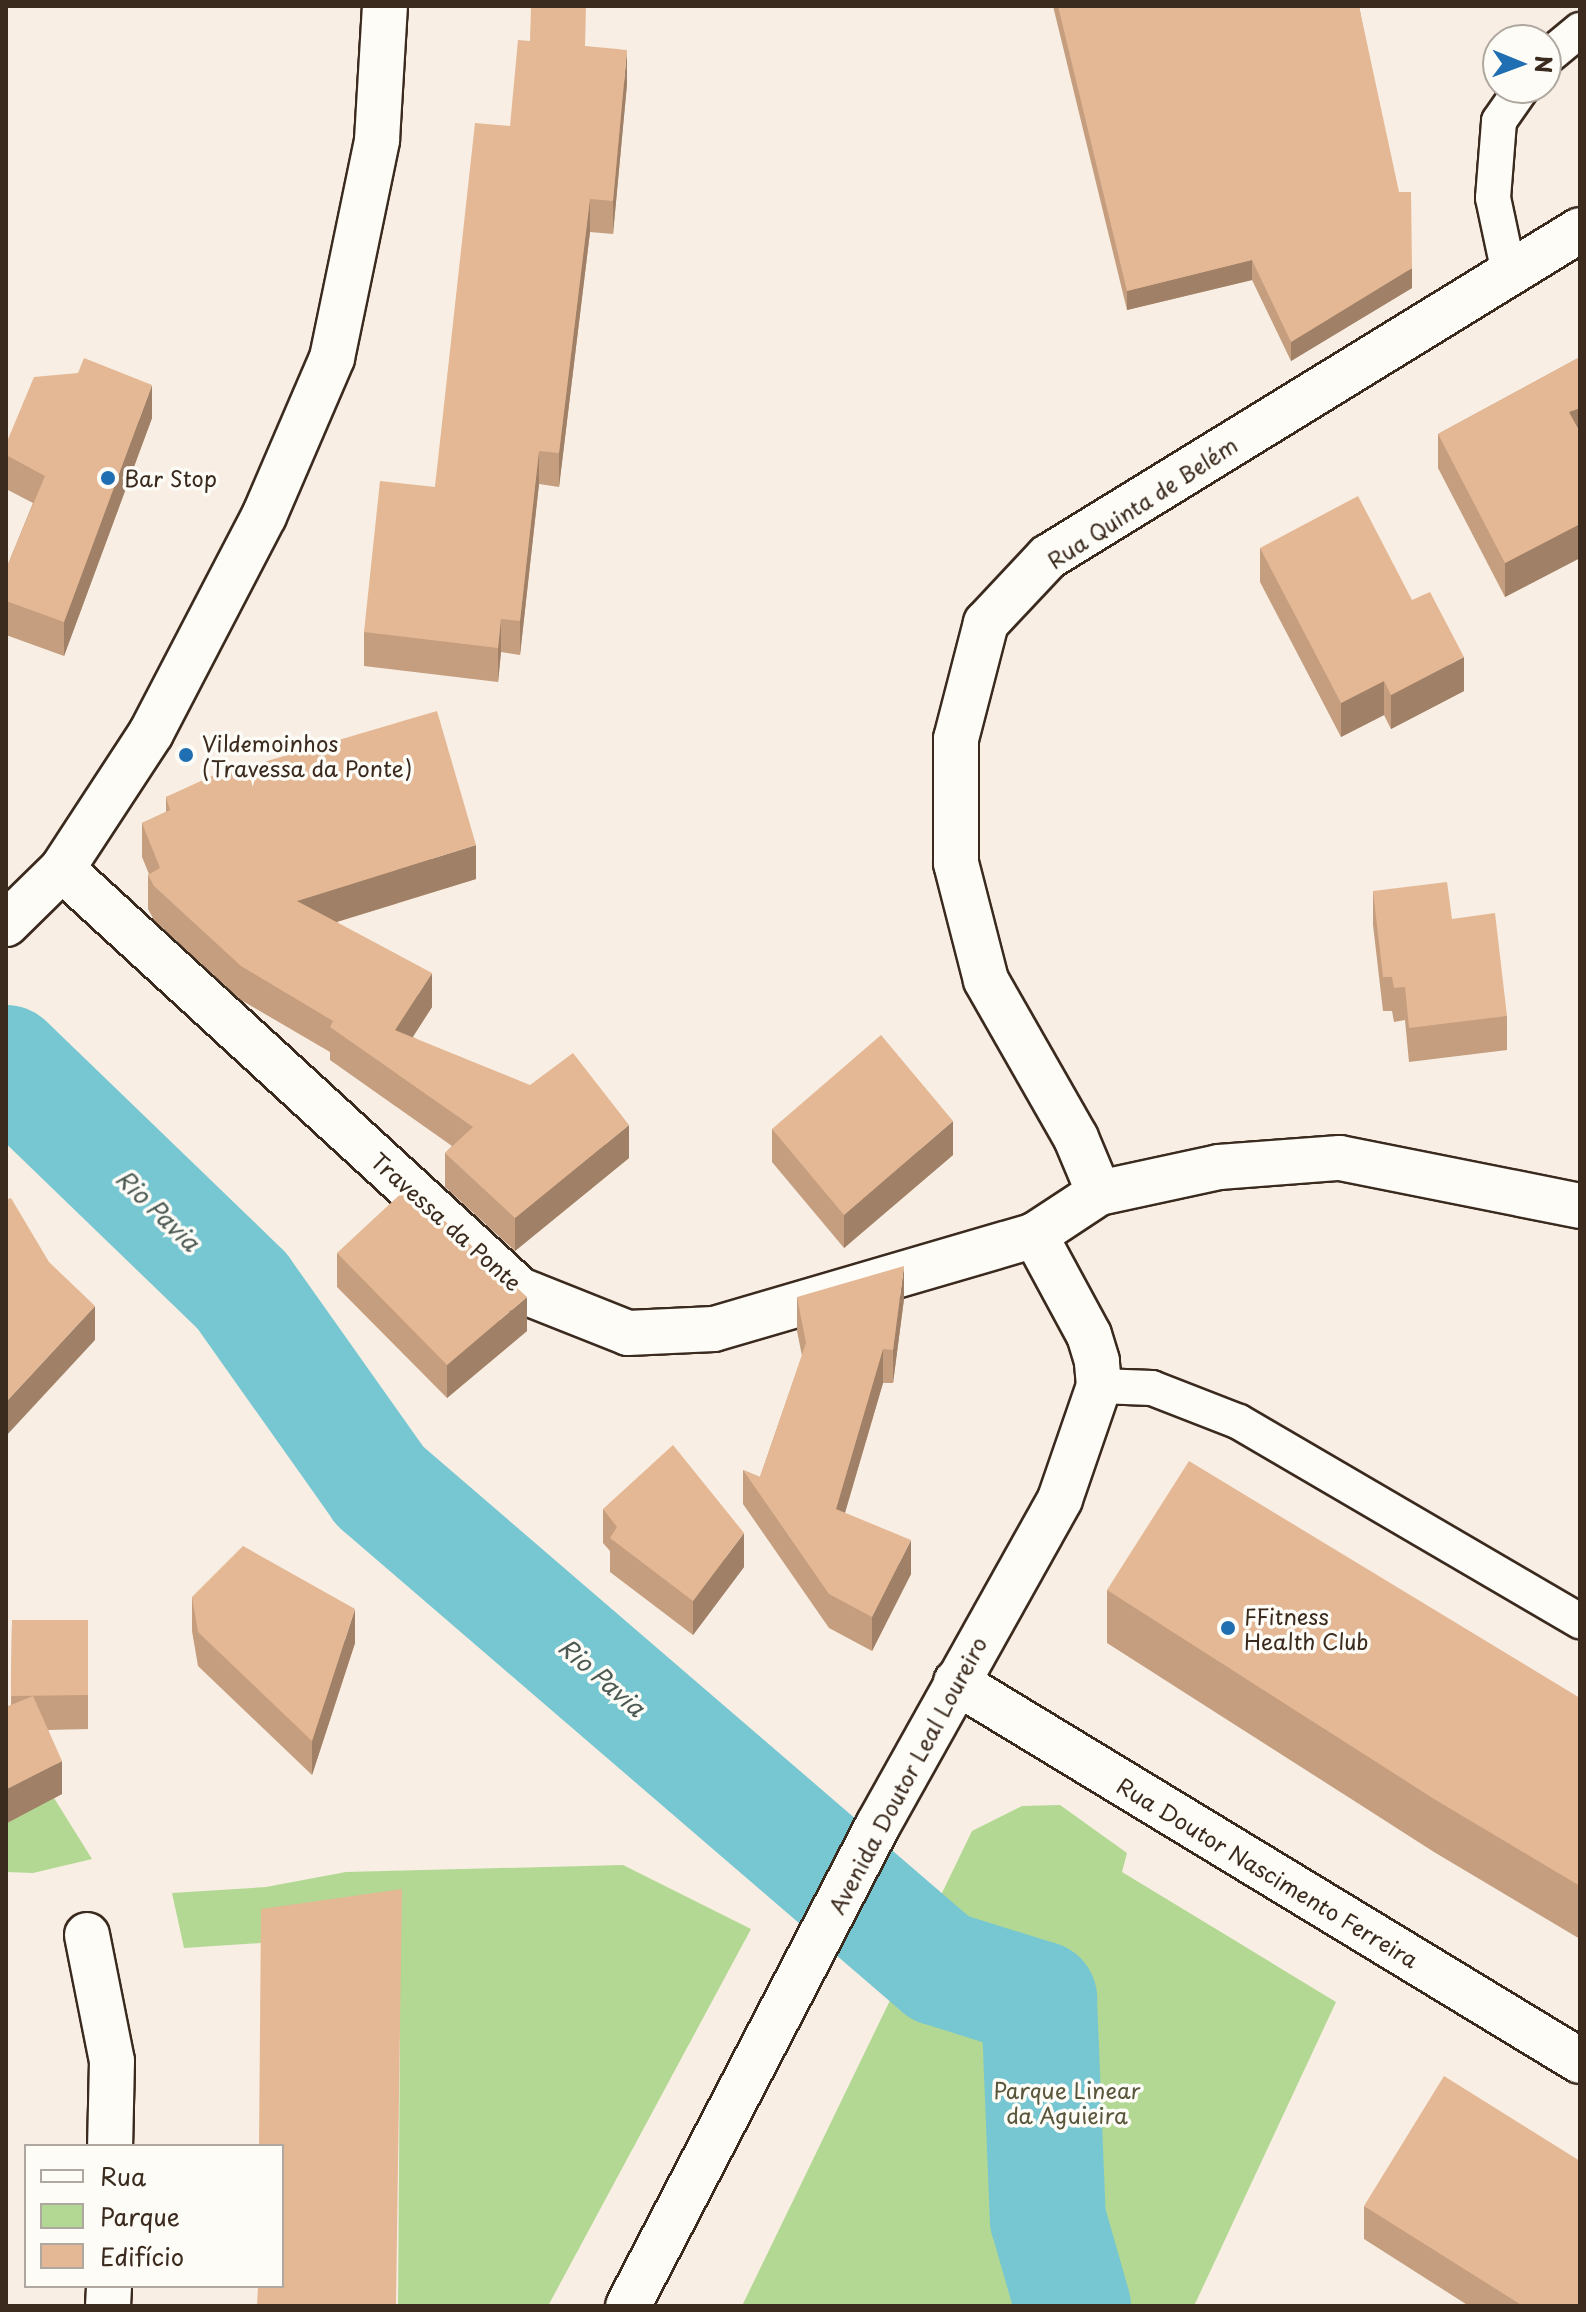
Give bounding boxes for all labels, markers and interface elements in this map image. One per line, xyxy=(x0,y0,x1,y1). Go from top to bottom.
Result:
north arrow xyxy=(1482,24,1562,104)
text: N xyxy=(1528,55,1561,73)
street label: Rua Quinta de Belém xyxy=(1040,429,1244,575)
place label: Bar Stop xyxy=(124,465,216,491)
marker: Bar Stop xyxy=(99,469,117,487)
place label: Vildemoinhos (Travessa da Ponte) xyxy=(202,729,412,780)
marker: Vildemoinhos (Travessa da Ponte) xyxy=(177,746,195,764)
street label: Travessa da Ponte xyxy=(366,1147,528,1295)
water label: Rio Pavia xyxy=(110,1163,206,1257)
place label: FFitness Health Club xyxy=(1244,1602,1370,1654)
marker: FFitness Health Club xyxy=(1219,1619,1237,1637)
water label: Rio Pavia xyxy=(552,1631,652,1723)
street label: Avenida Doutor Leal Loureiro xyxy=(823,1632,991,1918)
street label: Rua Doutor Nascimento Ferreira xyxy=(1112,1771,1424,1973)
park label: Parque Linear da Aguieira xyxy=(993,2076,1141,2128)
legend xyxy=(24,2144,284,2288)
text: Rua xyxy=(100,2158,146,2194)
text: Parque xyxy=(100,2198,180,2234)
text: Edifício xyxy=(100,2238,184,2274)

